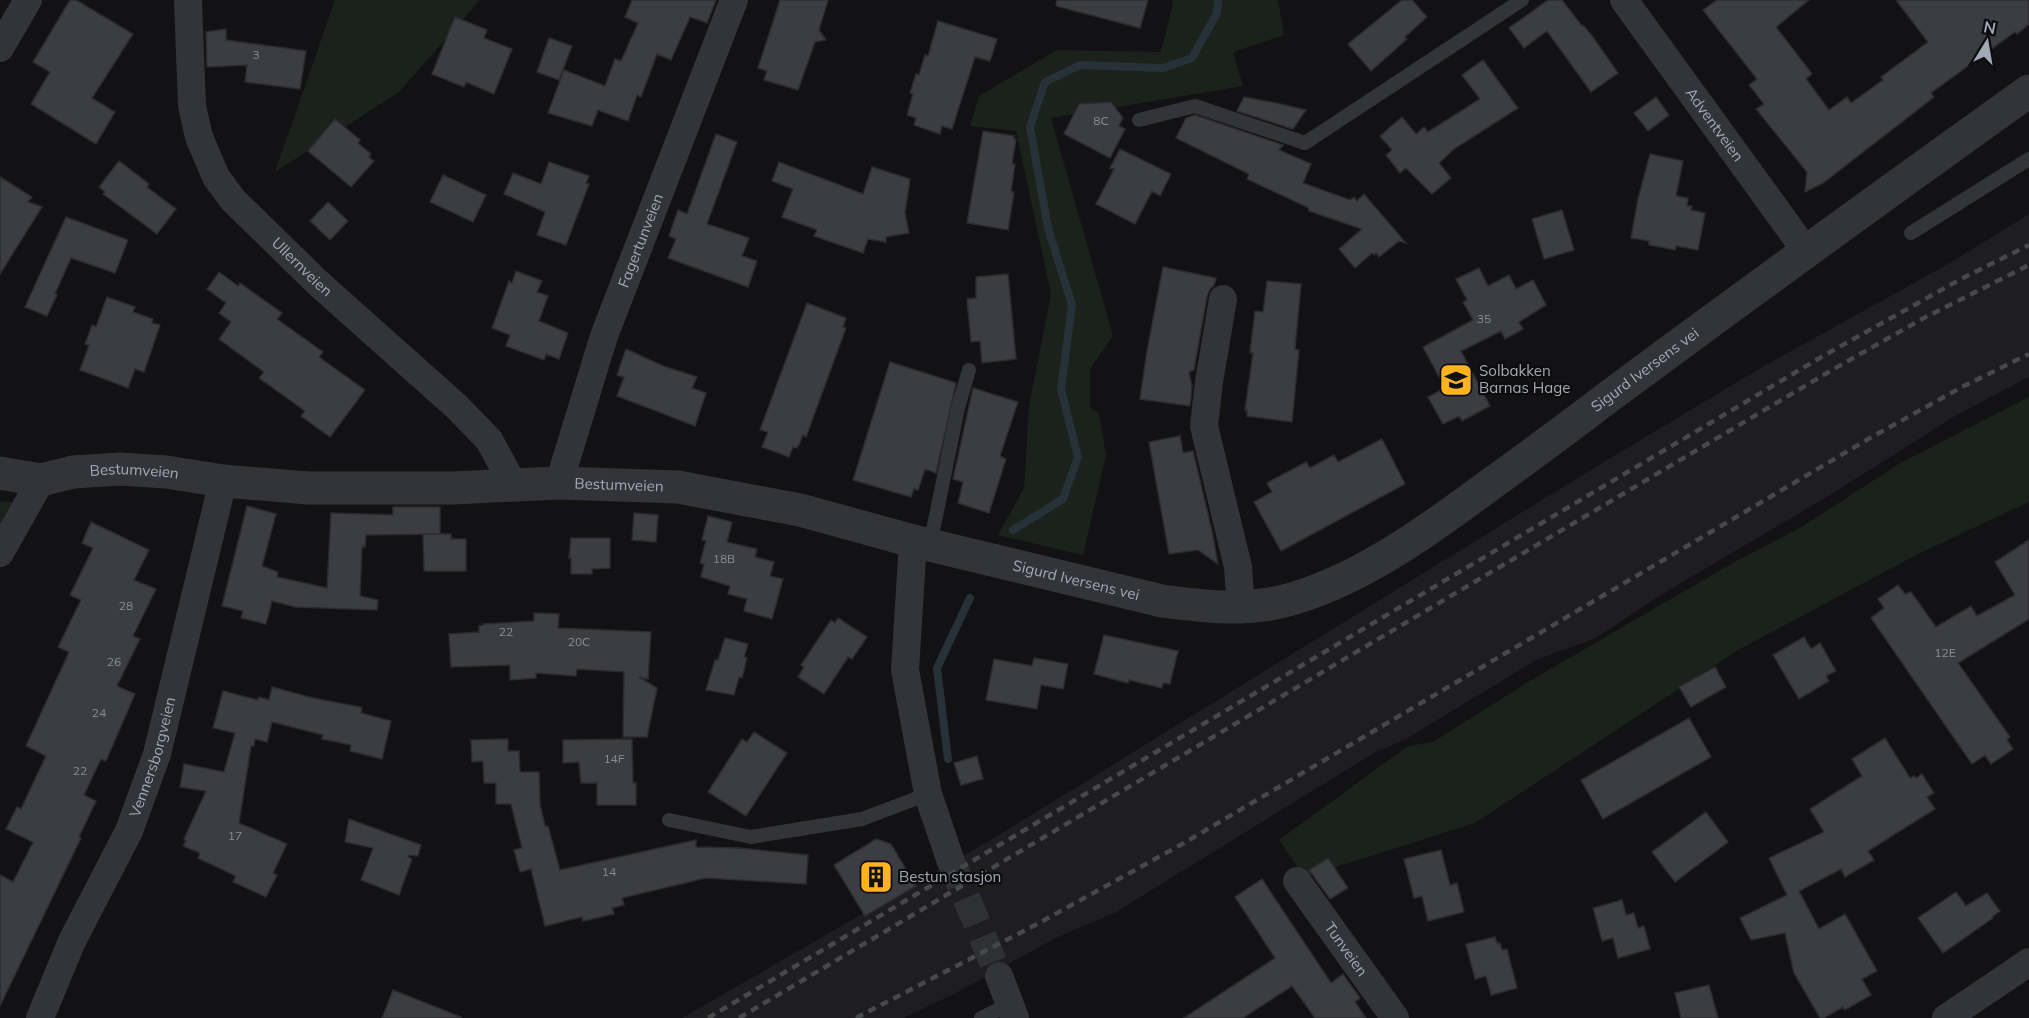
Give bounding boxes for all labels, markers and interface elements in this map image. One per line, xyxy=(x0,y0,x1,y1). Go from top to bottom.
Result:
north arrow xyxy=(1957,12,2017,72)
text: N xyxy=(1982,16,1998,38)
house number: 3 xyxy=(252,47,260,62)
street label: Adventveien xyxy=(1682,84,1748,165)
house number: 8C xyxy=(1093,113,1109,128)
street label: Fagertunveien xyxy=(614,191,667,290)
street label: Ullernveien xyxy=(268,233,336,300)
house number: 35 xyxy=(1477,311,1491,326)
street label: Sigurd Iversens vei xyxy=(1587,323,1702,416)
place label: Solbakken Barnas Hage xyxy=(1479,361,1571,397)
school or university icon: Solbakken Barnas Hage xyxy=(1438,362,1474,398)
street label: Bestumveien xyxy=(89,459,180,483)
street label: Bestumveien xyxy=(574,474,664,496)
house number: 18B xyxy=(713,551,735,566)
street label: Sigurd Iversens vei xyxy=(1011,555,1141,604)
house number: 28 xyxy=(119,598,133,613)
house number: 22 xyxy=(499,624,513,639)
house number: 20C xyxy=(568,634,590,649)
house number: 12E xyxy=(1934,645,1956,660)
house number: 26 xyxy=(107,654,121,669)
street label: Vennersborgveien xyxy=(125,695,179,820)
house number: 24 xyxy=(92,705,106,720)
house number: 14F xyxy=(603,751,625,766)
house number: 22 xyxy=(73,763,87,778)
house number: 17 xyxy=(228,828,242,843)
building icon: Bestun stasjon xyxy=(858,859,894,895)
house number: 14 xyxy=(602,864,616,879)
place label: Bestun stasjon xyxy=(899,867,1001,886)
street label: Tunveien xyxy=(1321,918,1372,980)

